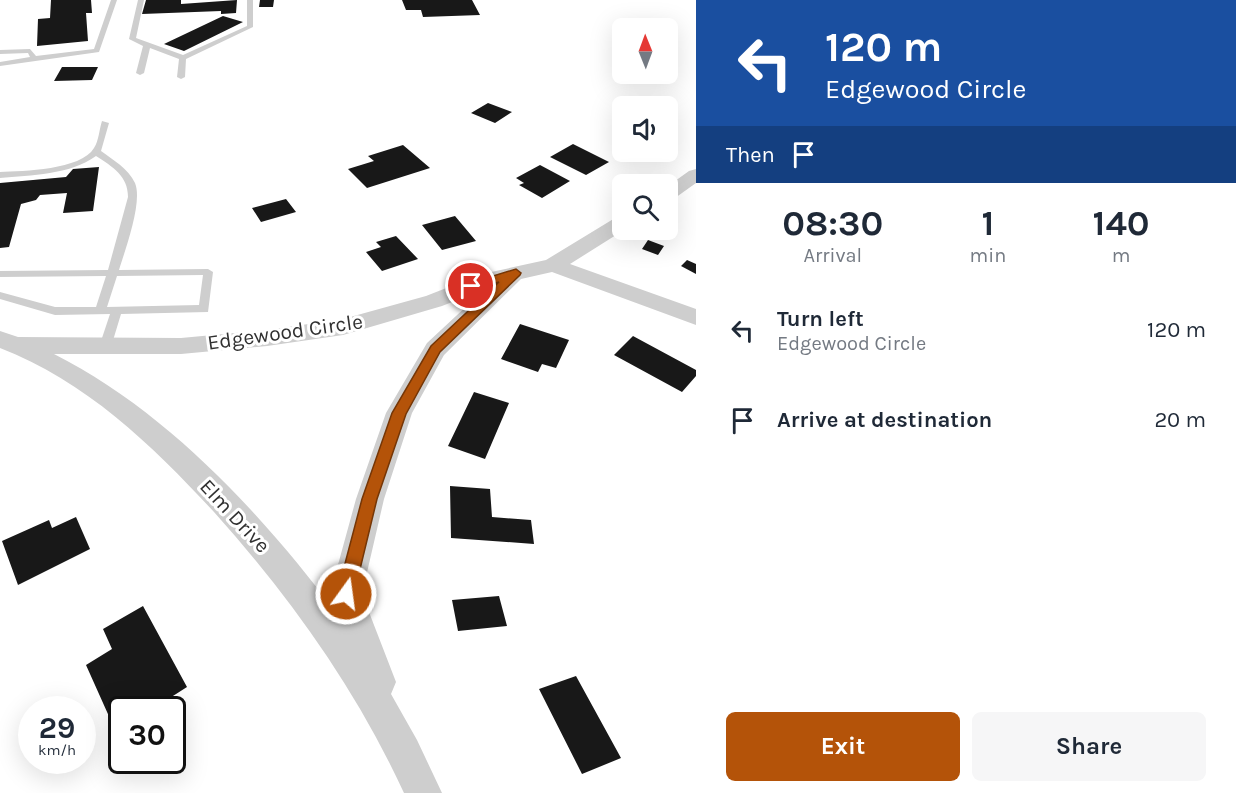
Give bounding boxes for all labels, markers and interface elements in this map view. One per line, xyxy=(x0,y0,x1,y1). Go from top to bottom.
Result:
north arrow xyxy=(612,18,678,84)
map controls xyxy=(612,18,678,240)
text: 120 m xyxy=(825,22,942,72)
icon: left xyxy=(726,24,804,102)
text: Edgewood Circle xyxy=(825,73,1026,105)
button: sound xyxy=(612,96,678,162)
icon: arrive xyxy=(787,138,820,171)
text: Then xyxy=(726,142,775,168)
button: search xyxy=(612,174,678,240)
text: 08:30 xyxy=(782,202,883,244)
text: 1 xyxy=(982,202,994,244)
text: 140 xyxy=(1093,202,1150,244)
text: Arrival xyxy=(803,244,862,267)
text: min xyxy=(970,244,1006,267)
text: m xyxy=(1112,244,1130,267)
pin xyxy=(445,260,496,311)
icon: arrive xyxy=(454,269,487,302)
text: Turn left xyxy=(777,306,864,332)
street label: Edgewood Circle xyxy=(206,309,364,355)
icon: left xyxy=(726,314,759,347)
text: 120 m xyxy=(1147,317,1206,343)
text: Edgewood Circle xyxy=(777,332,926,355)
icon: arrive xyxy=(726,404,759,437)
text: Arrive at destination xyxy=(777,407,992,433)
text: 20 m xyxy=(1154,407,1206,433)
street label: Elm Drive xyxy=(195,474,275,558)
position arrow xyxy=(314,562,378,626)
speed limit sign: 30 xyxy=(108,696,186,774)
text: 29 xyxy=(39,710,75,746)
button: Exit xyxy=(726,712,960,781)
button: Share xyxy=(972,712,1206,781)
text: km/h xyxy=(38,741,76,759)

